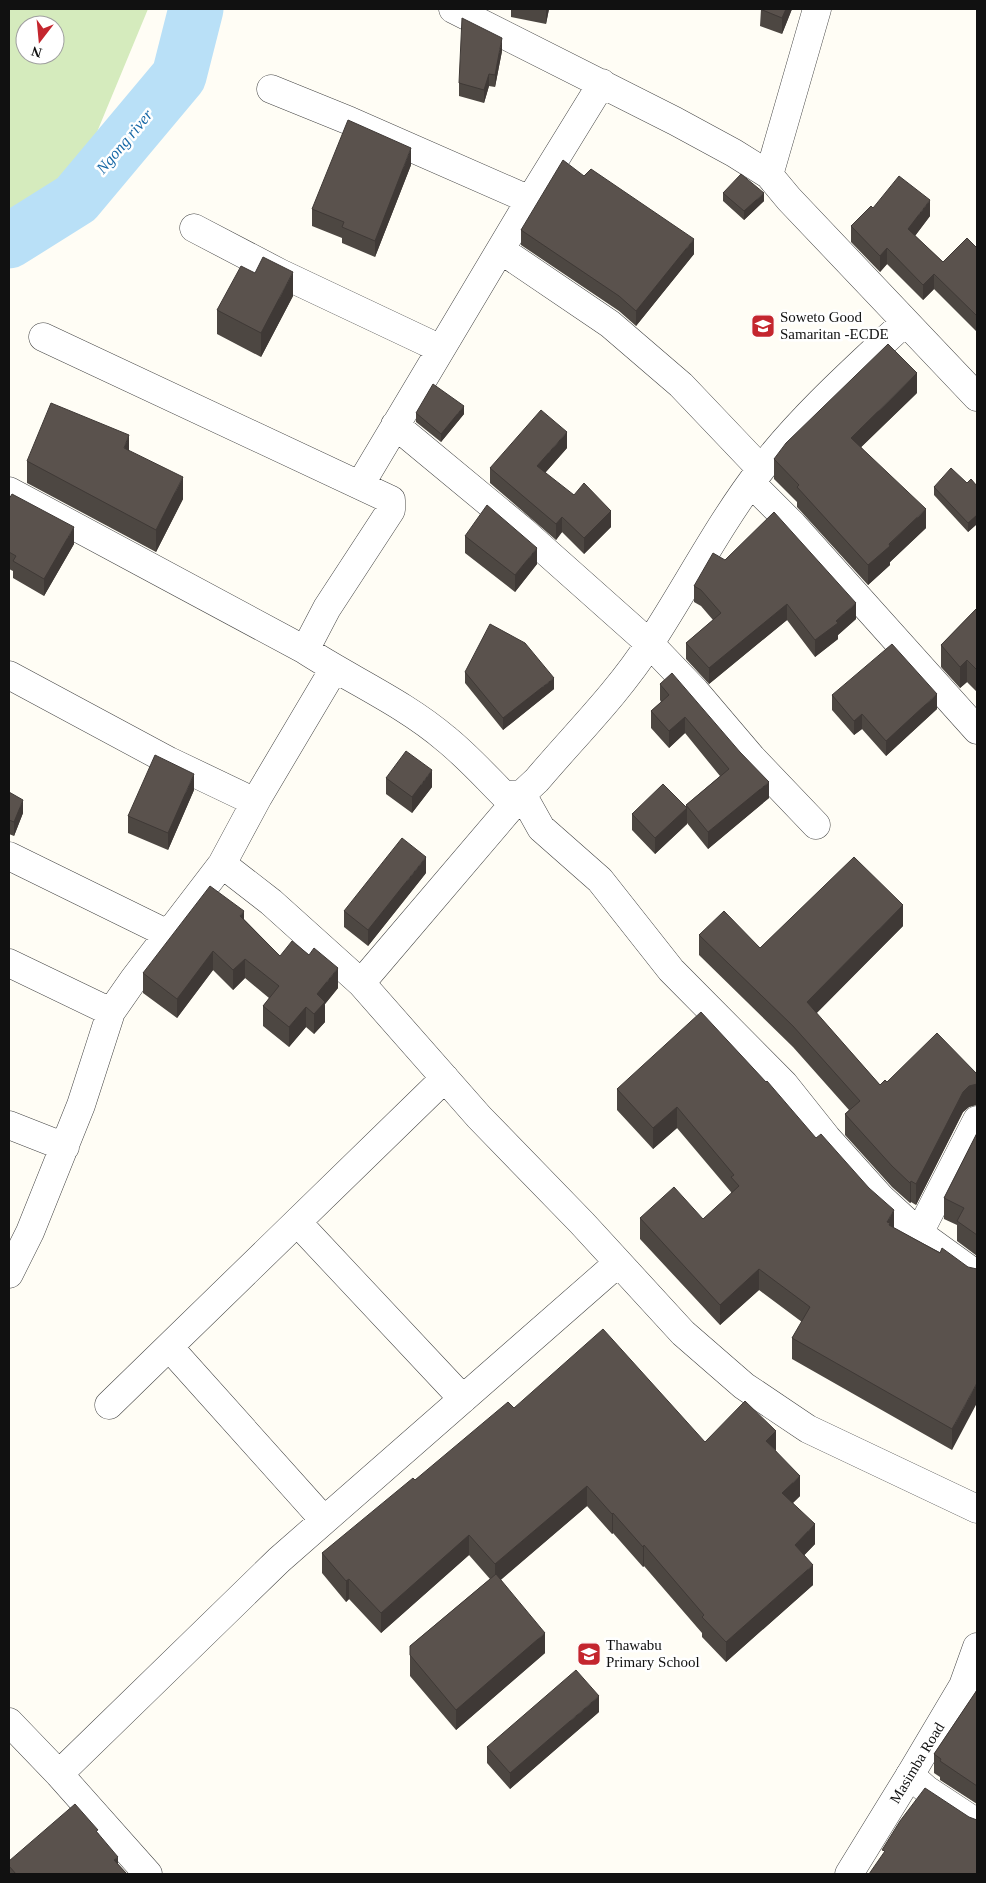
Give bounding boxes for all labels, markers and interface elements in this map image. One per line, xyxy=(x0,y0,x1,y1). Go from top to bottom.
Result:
north arrow xyxy=(15,15,65,65)
text: N xyxy=(30,43,43,61)
water label: Ngong river xyxy=(92,105,157,178)
place label: Soweto Good Samaritan -ECDE xyxy=(780,309,889,342)
school or university icon: Soweto Good Samaritan -ECDE xyxy=(750,313,776,339)
place label: Thawabu Primary School xyxy=(606,1637,700,1670)
school or university icon: Thawabu Primary School xyxy=(576,1641,602,1667)
street label: Masimba Road xyxy=(887,1719,948,1806)

